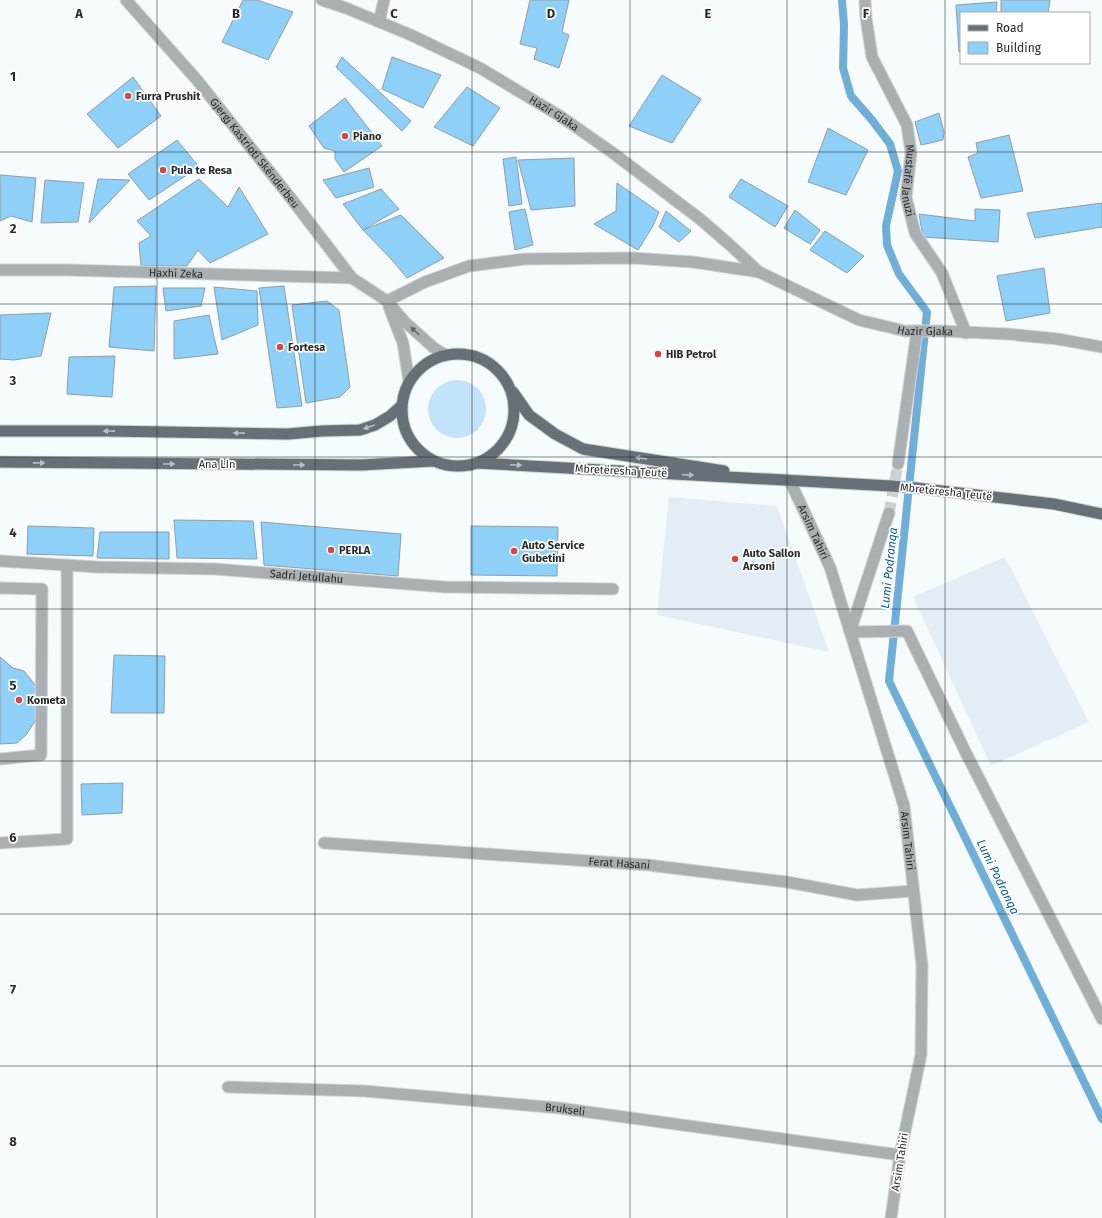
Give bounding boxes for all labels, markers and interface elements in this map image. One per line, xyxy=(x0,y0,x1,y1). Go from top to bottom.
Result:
text: A xyxy=(74,6,83,21)
text: B xyxy=(232,6,240,21)
text: C xyxy=(390,6,398,21)
text: D xyxy=(547,6,556,21)
text: E xyxy=(705,6,712,21)
text: F xyxy=(863,6,870,21)
legend xyxy=(960,12,1090,64)
text: Road xyxy=(996,21,1024,35)
text: Building xyxy=(996,41,1042,55)
text: 1 xyxy=(10,69,16,84)
place label: Furra Prushit xyxy=(136,90,201,103)
marker: Furra Prushit xyxy=(123,91,133,101)
street label: Hazir Gjaka xyxy=(527,93,581,134)
street label: Gjergj Kastrioti Skënderbeu xyxy=(207,95,302,211)
place label: Piano xyxy=(353,130,382,143)
marker: Piano xyxy=(340,131,350,141)
street label: Mustafë Januzi xyxy=(899,144,917,218)
place label: Pula te Resa xyxy=(171,164,232,177)
marker: Pula te Resa xyxy=(158,165,168,175)
text: 2 xyxy=(10,221,17,236)
street label: Haxhi Zeka xyxy=(149,266,203,280)
street label: Hazir Gjaka xyxy=(896,323,953,338)
one-way arrow xyxy=(411,327,420,336)
place label: Fortesa xyxy=(288,341,325,354)
marker: Fortesa xyxy=(275,342,285,352)
place label: HIB Petrol xyxy=(666,348,717,361)
marker: HIB Petrol xyxy=(653,349,663,359)
text: 3 xyxy=(9,373,17,388)
one-way arrow xyxy=(362,424,374,430)
one-way arrow xyxy=(102,428,115,434)
one-way arrow xyxy=(232,430,245,436)
one-way arrow xyxy=(635,455,647,461)
street label: Ana Lin xyxy=(199,458,235,471)
one-way arrow xyxy=(33,460,46,466)
one-way arrow xyxy=(163,461,176,467)
one-way arrow xyxy=(293,462,306,468)
one-way arrow xyxy=(510,462,523,468)
street label: Mbretëresha Teutë xyxy=(574,462,668,480)
one-way arrow xyxy=(682,472,694,479)
street label: Mbretëresha Teutë xyxy=(899,481,993,503)
street label: Arsim Tahiri xyxy=(795,502,832,561)
text: 4 xyxy=(9,525,17,540)
water label: Lumi Podranqa xyxy=(878,527,900,609)
place label: Auto Service Gubetini xyxy=(521,539,585,565)
place label: PERLA xyxy=(339,544,371,557)
marker: PERLA xyxy=(326,545,336,555)
marker: Auto Service Gubetini xyxy=(509,546,519,556)
place label: Auto Sallon Arsoni xyxy=(742,547,800,573)
marker: Auto Sallon Arsoni xyxy=(730,554,740,564)
street label: Sadri Jetullahu xyxy=(269,567,344,586)
text: 5 xyxy=(10,678,17,693)
place label: Kometa xyxy=(27,694,66,707)
marker: Kometa xyxy=(14,695,24,705)
street label: Arsim Tahiri xyxy=(898,811,918,871)
text: 6 xyxy=(9,830,17,845)
water label: Lumi Podranqa xyxy=(974,837,1022,917)
street label: Ferat Hasani xyxy=(588,854,651,872)
text: 7 xyxy=(10,982,16,997)
street label: Brukseli xyxy=(544,1100,586,1118)
street label: Arsim Tahiri xyxy=(889,1132,911,1192)
text: 8 xyxy=(9,1134,17,1149)

